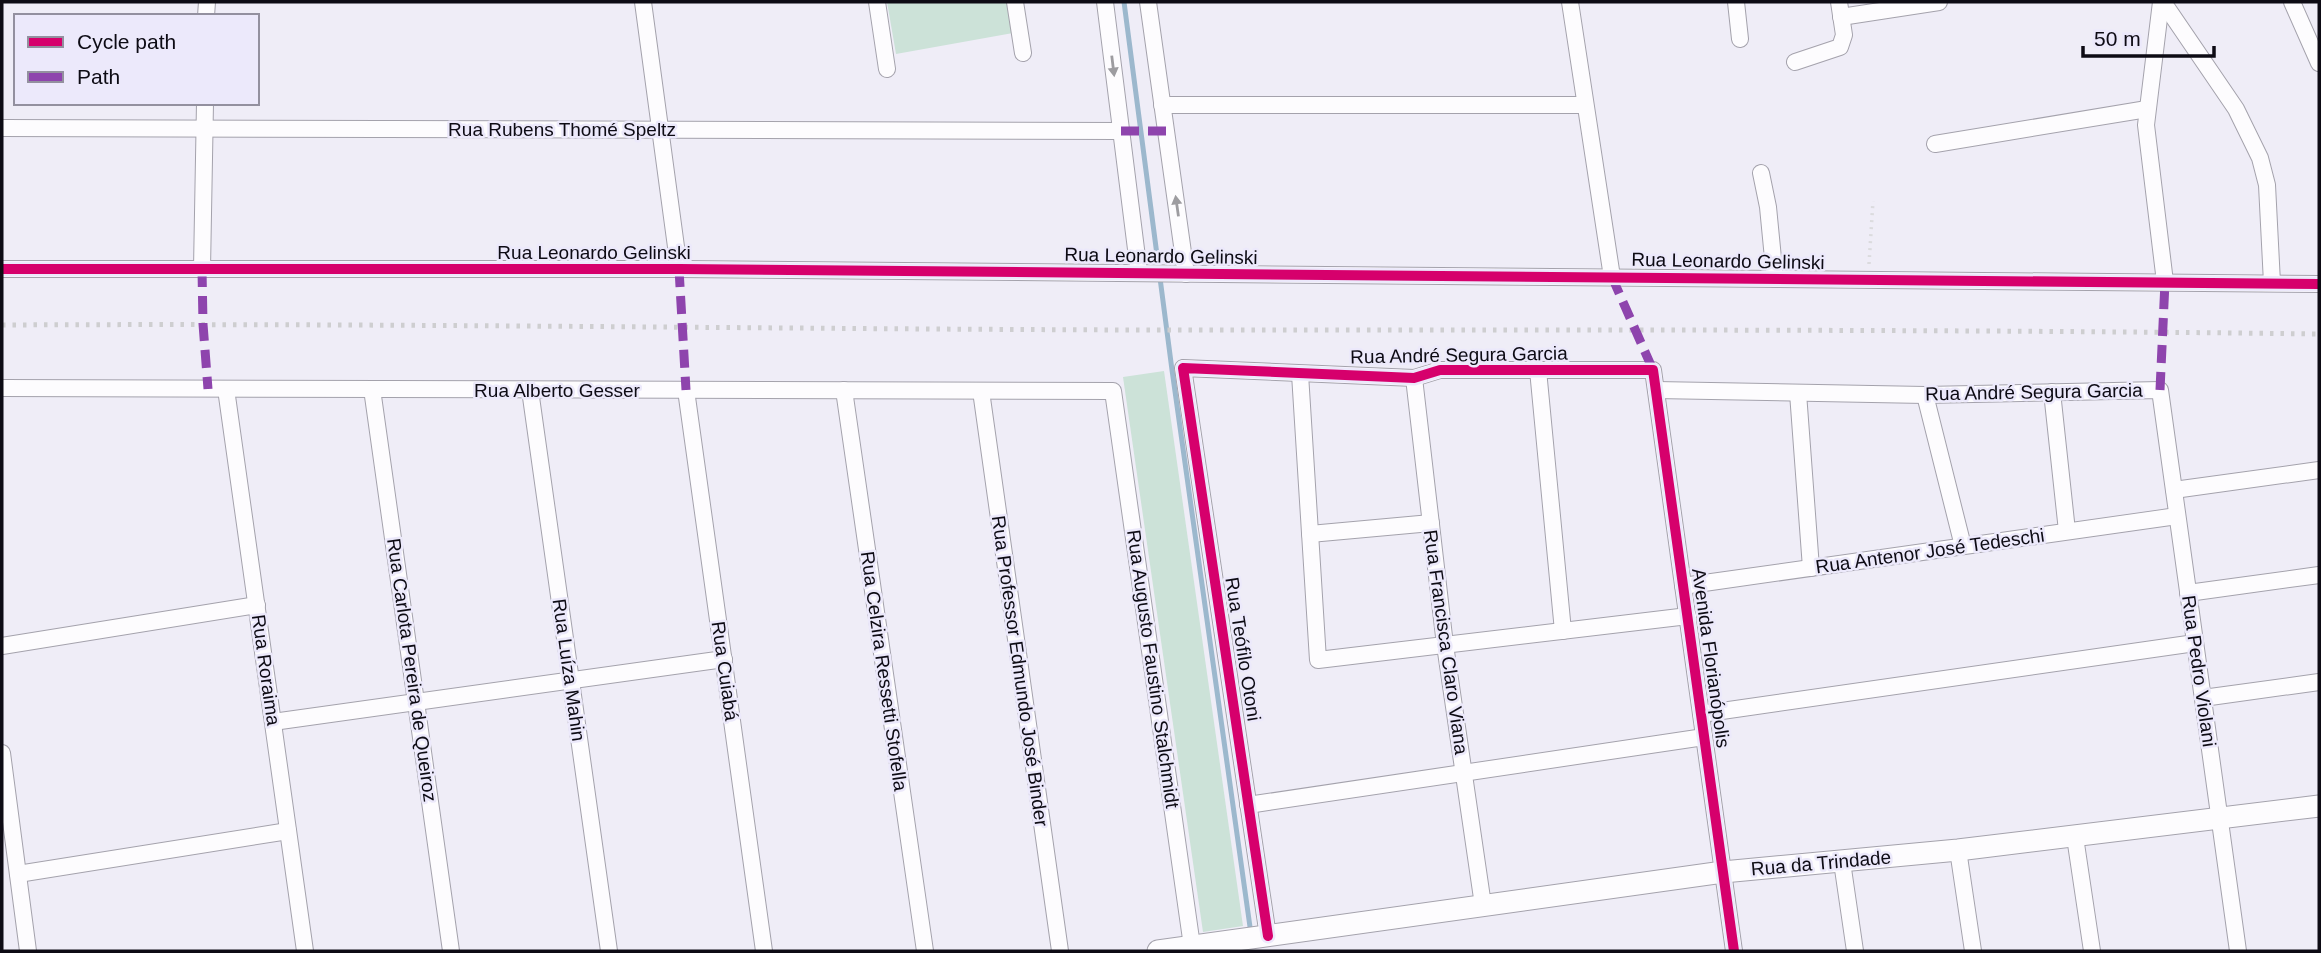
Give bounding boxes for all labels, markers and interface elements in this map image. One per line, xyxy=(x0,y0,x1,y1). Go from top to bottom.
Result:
legend xyxy=(14,14,259,105)
scale bar xyxy=(2083,14,2214,58)
text: 50 m xyxy=(2094,27,2141,50)
text: Cycle path xyxy=(77,30,176,53)
one-way arrow xyxy=(1108,56,1119,78)
text: Path xyxy=(77,65,120,88)
street label: Rua Rubens Thomé Speltz xyxy=(448,119,676,140)
one-way arrow xyxy=(1171,195,1182,217)
street label: Rua Leonardo Gelinski xyxy=(497,242,691,263)
street label: Rua Leonardo Gelinski xyxy=(1064,244,1258,268)
street label: Rua Leonardo Gelinski xyxy=(1631,249,1825,273)
street label: Rua André Segura Garcia xyxy=(1350,343,1568,367)
street label: Rua Alberto Gesser xyxy=(474,380,641,401)
street label: Rua André Segura Garcia xyxy=(1925,380,2143,404)
street label: Rua Professor Edmundo José Binder xyxy=(988,514,1052,828)
street label: Rua Antenor José Tedeschi xyxy=(1814,525,2046,577)
street label: Rua Augusto Faustino Stalchmidt xyxy=(1123,528,1183,810)
street label: Rua Francisca Claro Viana xyxy=(1420,528,1472,756)
street label: Rua Carlota Pereira de Queiroz xyxy=(383,537,441,803)
street label: Rua Celzira Ressetti Stofella xyxy=(857,550,911,793)
street label: Avenida Florianópolis xyxy=(1688,567,1734,749)
street label: Rua Teófilo Otoni xyxy=(1221,576,1265,722)
street label: Rua Pedro Violani xyxy=(2178,594,2220,748)
street label: Rua Luíza Mahin xyxy=(549,597,589,743)
street label: Rua Roraima xyxy=(248,613,284,727)
street label: Rua Cuiabá xyxy=(708,620,742,723)
street label: Rua da Trindade xyxy=(1750,846,1892,880)

